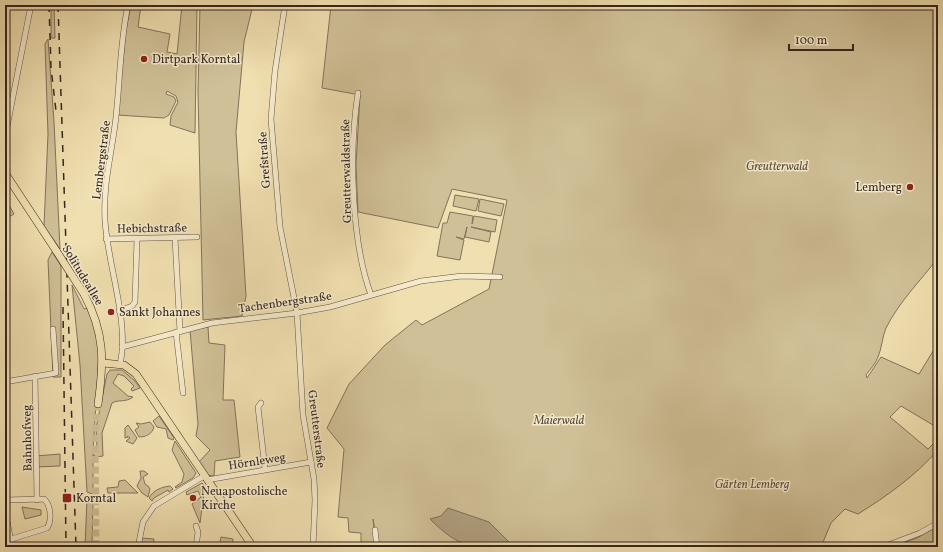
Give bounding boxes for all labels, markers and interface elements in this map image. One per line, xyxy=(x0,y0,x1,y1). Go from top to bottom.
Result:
scale bar xyxy=(789,26,853,52)
text: 100 m xyxy=(795,33,828,49)
place label: Dirtpark Korntal xyxy=(152,52,241,68)
marker: Dirtpark Korntal xyxy=(139,54,149,64)
street label: Lembergstraße xyxy=(89,119,115,201)
street label: Greutterwaldstraße xyxy=(338,119,356,223)
street label: Grefstraße xyxy=(255,131,275,189)
park label: Greutterwald xyxy=(746,159,808,175)
place label: Lemberg xyxy=(856,180,902,196)
marker: Lemberg xyxy=(905,182,915,192)
street label: Hebichstraße xyxy=(117,220,188,238)
street label: Solitudeallee xyxy=(58,242,107,309)
street label: Tachenbergstraße xyxy=(237,288,333,317)
place label: Sankt Johannes xyxy=(119,305,200,321)
marker: Sankt Johannes xyxy=(106,307,116,317)
street label: Greutterstraße xyxy=(303,389,329,469)
street label: Bahnhofweg xyxy=(19,405,37,471)
park label: Maierwald xyxy=(533,413,584,429)
street label: Hörnleweg xyxy=(227,450,287,474)
park label: Gärten Lemberg xyxy=(715,477,789,493)
place label: Neuapostolische Kirche xyxy=(201,484,288,514)
place label: Korntal xyxy=(76,491,116,507)
marker: Korntal xyxy=(61,492,73,504)
marker: Neuapostolische Kirche xyxy=(188,493,198,503)

